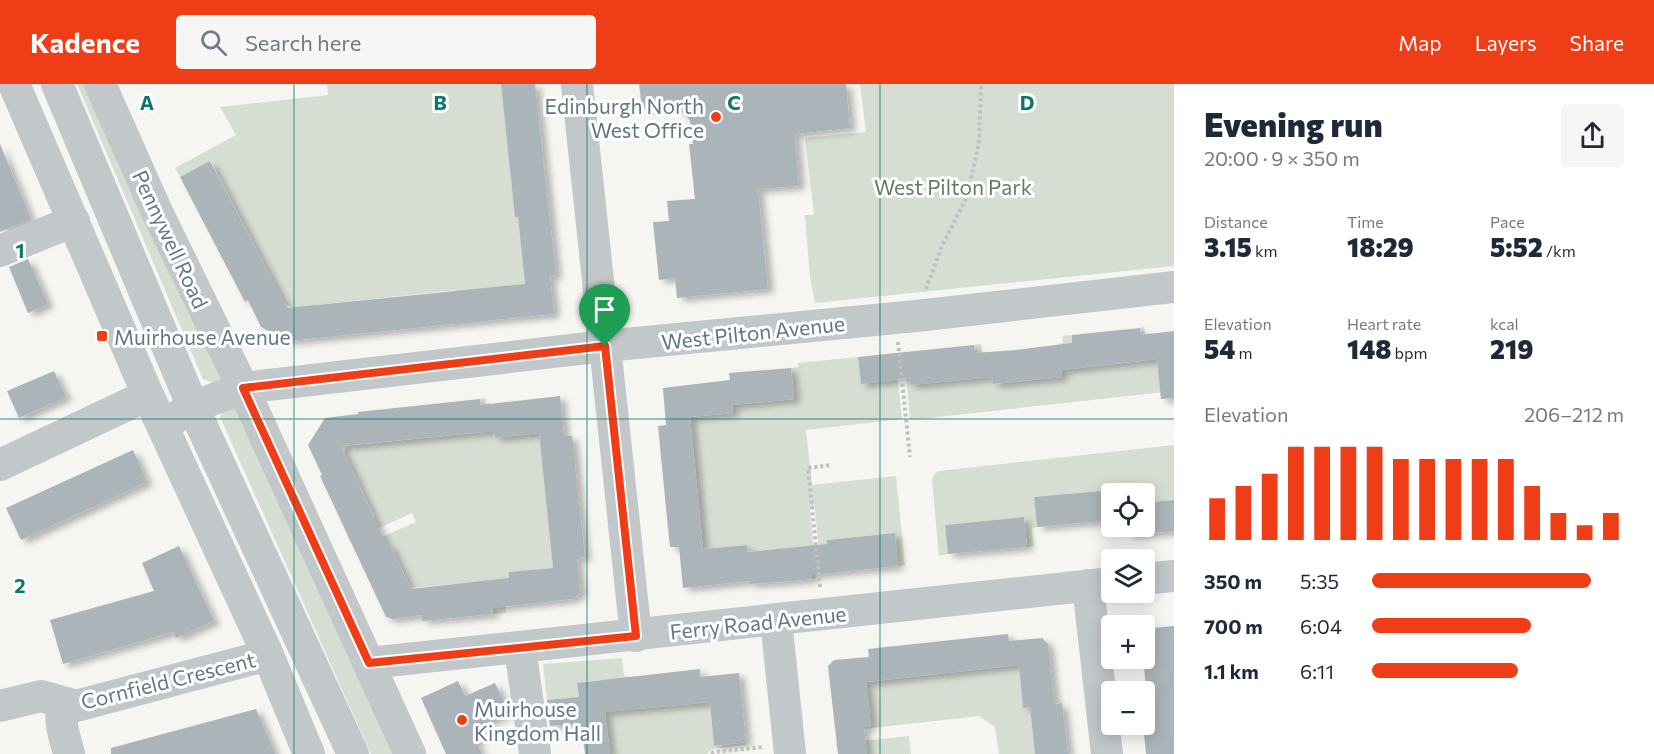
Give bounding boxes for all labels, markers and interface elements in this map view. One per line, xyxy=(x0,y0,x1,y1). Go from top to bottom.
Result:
search box xyxy=(176,15,596,69)
text: Kadence xyxy=(30,25,140,59)
icon: search xyxy=(197,26,230,59)
text: Search here xyxy=(245,29,361,56)
text: Map xyxy=(1398,30,1442,55)
text: Layers xyxy=(1475,30,1537,55)
text: Share xyxy=(1570,30,1624,55)
text: A xyxy=(140,90,154,114)
text: B xyxy=(433,90,447,114)
text: C xyxy=(727,90,741,114)
text: D xyxy=(1020,90,1034,114)
place label: Edinburgh North West Office xyxy=(545,93,704,142)
text: Evening run xyxy=(1204,103,1383,144)
button: share xyxy=(1561,104,1624,167)
marker: Edinburgh North West Office xyxy=(709,110,723,124)
text: 20:00 · 9 × 350 m xyxy=(1204,146,1360,170)
street label: Pennywell Road xyxy=(128,166,214,312)
park label: West Pilton Park xyxy=(874,174,1032,199)
text: Distance xyxy=(1204,212,1268,231)
text: Time xyxy=(1347,212,1384,231)
text: Pace xyxy=(1490,212,1525,231)
text: 3.15 xyxy=(1204,231,1252,262)
text: 18:29 xyxy=(1347,231,1414,262)
text: 5:52 xyxy=(1490,231,1543,262)
text: 1 xyxy=(15,238,25,262)
text: km xyxy=(1252,241,1278,260)
text: /km xyxy=(1543,241,1576,260)
pin xyxy=(579,284,630,346)
icon: arrive xyxy=(588,293,621,326)
street label: West Pilton Avenue xyxy=(660,310,846,354)
text: Elevation xyxy=(1204,314,1272,333)
text: Heart rate xyxy=(1347,314,1421,333)
text: kcal xyxy=(1490,314,1519,333)
place label: Muirhouse Avenue xyxy=(114,324,291,349)
marker: Muirhouse Avenue xyxy=(95,329,109,343)
text: 54 xyxy=(1204,333,1235,364)
text: 148 xyxy=(1347,333,1392,364)
text: 219 xyxy=(1490,333,1533,364)
text: m xyxy=(1235,343,1252,362)
text: bpm xyxy=(1392,343,1428,362)
text: Elevation xyxy=(1204,402,1289,426)
text: 206–212 m xyxy=(1524,402,1624,426)
map controls xyxy=(1101,483,1155,735)
button: locate xyxy=(1101,483,1155,537)
button: layers xyxy=(1101,549,1155,603)
text: 350 m xyxy=(1204,569,1262,593)
text: 5:35 xyxy=(1300,569,1339,593)
text: 2 xyxy=(14,573,26,597)
street label: Ferry Road Avenue xyxy=(668,600,848,644)
text: 700 m xyxy=(1204,614,1263,638)
text: 6:04 xyxy=(1300,614,1342,638)
button: + xyxy=(1101,615,1155,669)
street label: Cornfield Crescent xyxy=(78,646,258,714)
text: 1.1 km xyxy=(1204,659,1259,683)
text: 6:11 xyxy=(1300,659,1334,683)
button: − xyxy=(1101,681,1155,735)
place label: Muirhouse Kingdom Hall xyxy=(474,696,601,745)
marker: Muirhouse Kingdom Hall xyxy=(455,713,469,727)

